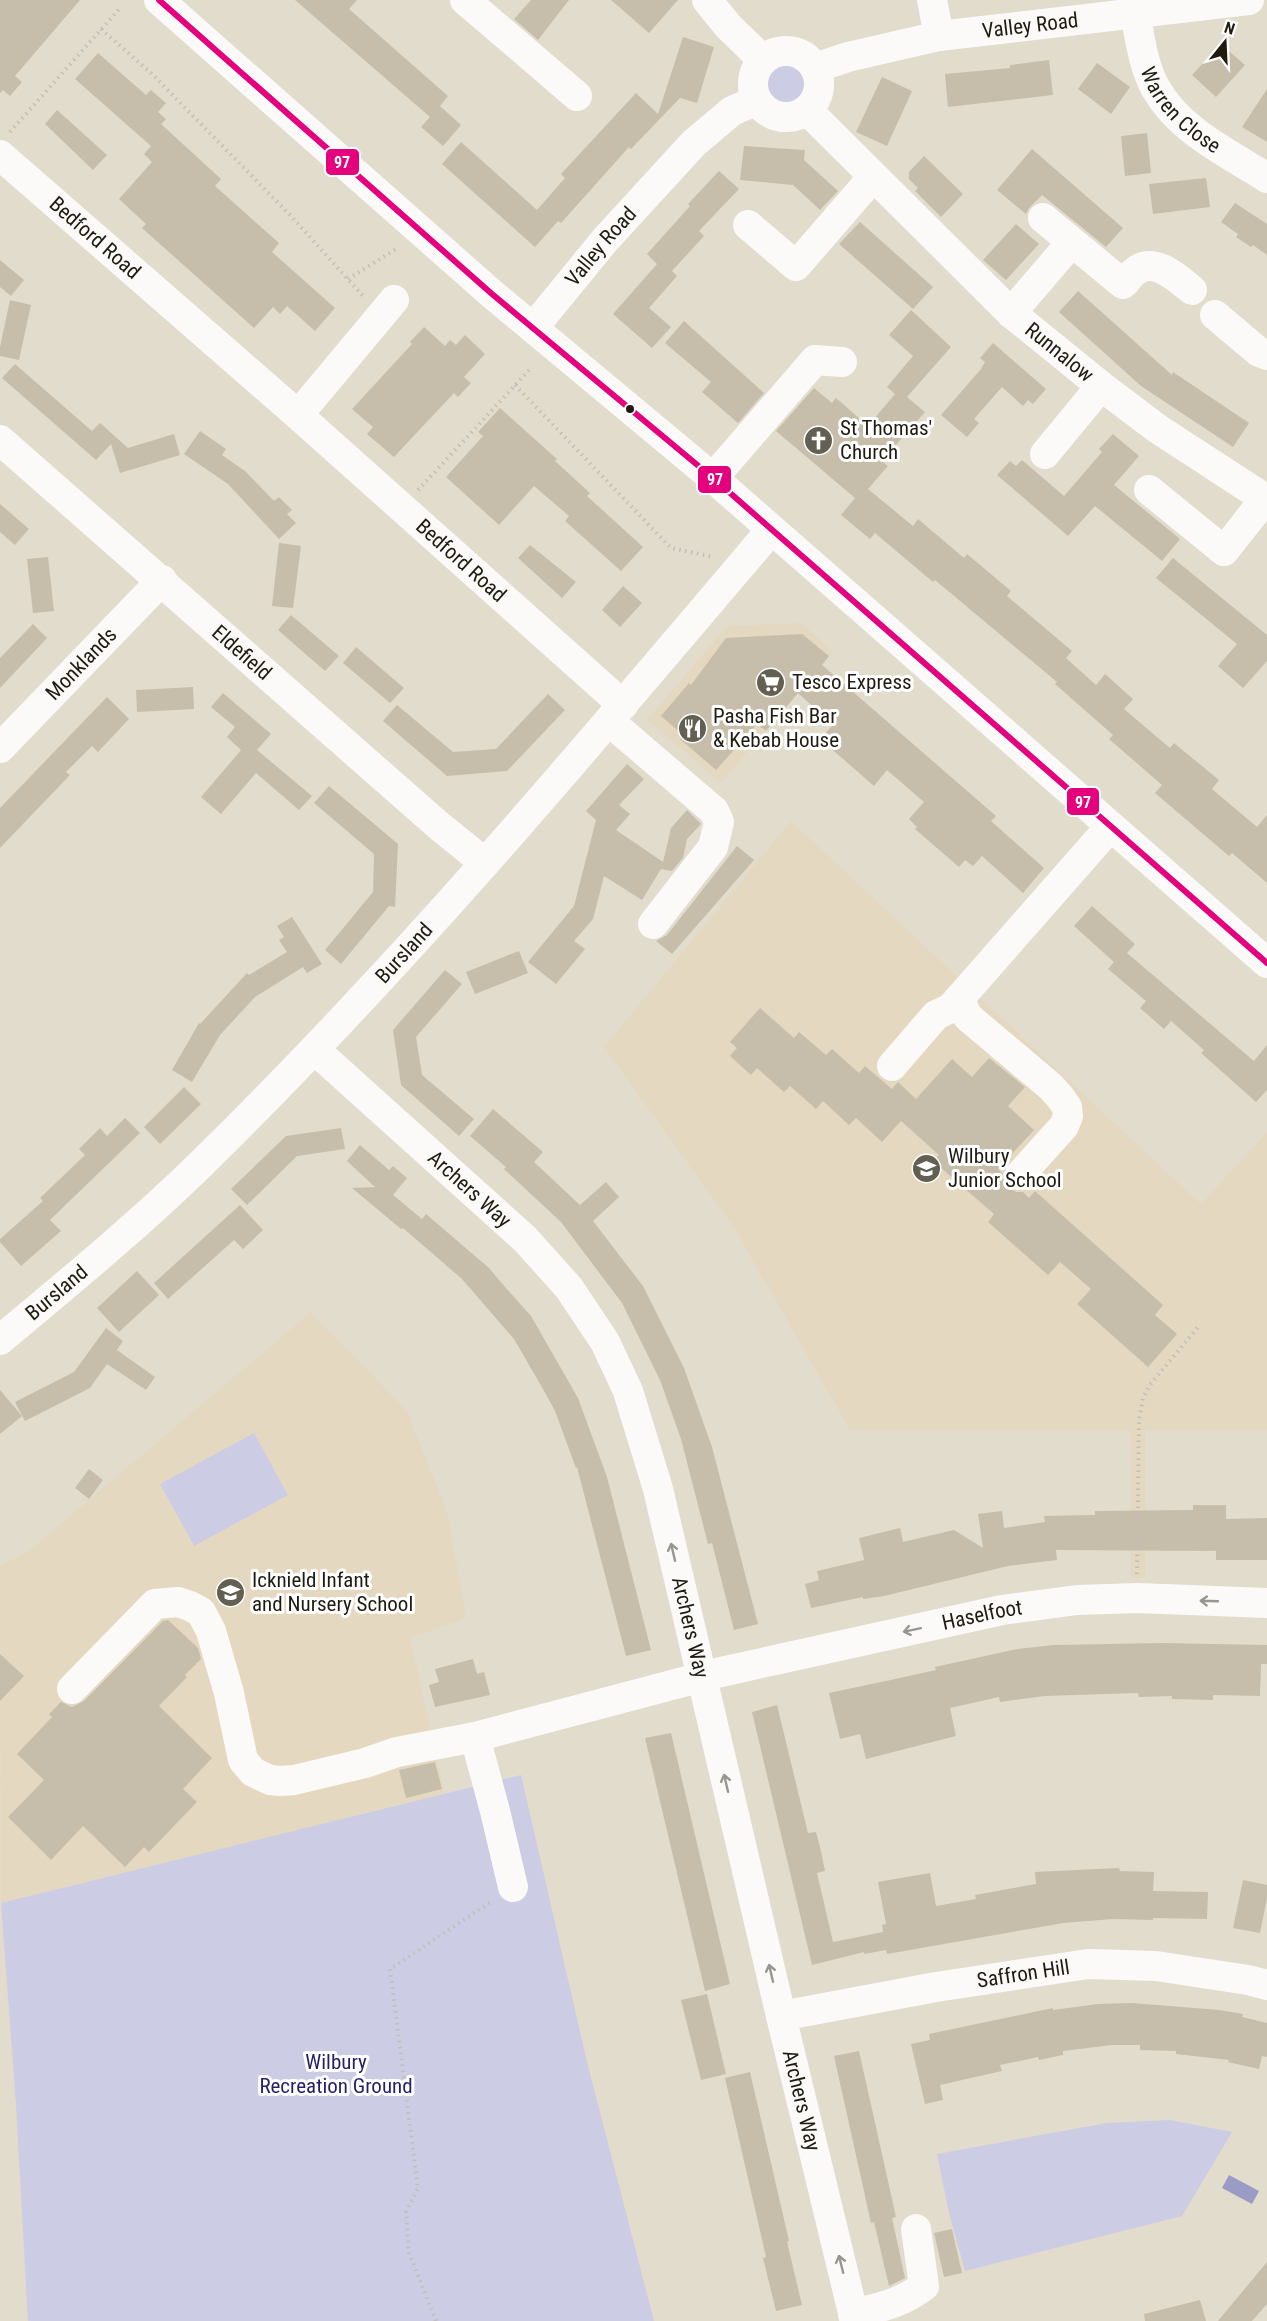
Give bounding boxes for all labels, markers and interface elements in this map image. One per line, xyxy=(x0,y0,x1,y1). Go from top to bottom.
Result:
street label: Valley Road xyxy=(981,8,1080,43)
north arrow xyxy=(1195,12,1255,72)
text: N xyxy=(1222,18,1237,39)
street label: Warren Close xyxy=(1135,63,1225,158)
line badge: 97 xyxy=(325,148,360,176)
text: 97 xyxy=(334,153,350,172)
street label: Bedford Road xyxy=(45,192,145,284)
street label: Valley Road xyxy=(560,202,641,291)
street label: Runnalow xyxy=(1020,317,1098,387)
unlabelled marker xyxy=(624,403,636,415)
place label: St Thomas' Church xyxy=(840,416,932,464)
church icon: St Thomas' Church xyxy=(803,424,835,456)
line badge: 97 xyxy=(697,465,732,494)
text: 97 xyxy=(707,470,723,489)
street label: Bedford Road xyxy=(411,514,511,607)
street label: Eldefield xyxy=(207,620,276,685)
street label: Monklands xyxy=(41,623,121,705)
supermarket icon: Tesco Express xyxy=(755,666,787,698)
place label: Tesco Express xyxy=(792,670,912,694)
place label: Pasha Fish Bar & Kebab House xyxy=(713,704,839,752)
restaurant icon: Pasha Fish Bar & Kebab House xyxy=(676,712,708,744)
line badge: 97 xyxy=(1066,787,1100,816)
text: 97 xyxy=(1075,793,1091,812)
street label: Bursland xyxy=(370,918,438,988)
place label: Wilbury Junior School xyxy=(948,1144,1062,1192)
street label: Archers Way xyxy=(423,1146,516,1233)
school or university icon: Wilbury Junior School xyxy=(911,1152,943,1184)
street label: Bursland xyxy=(21,1260,92,1325)
one-way arrow xyxy=(666,1542,678,1561)
place label: Icknield Infant and Nursery School xyxy=(252,1568,413,1616)
street label: Archers Way xyxy=(667,1574,714,1681)
school or university icon: Icknield Infant and Nursery School xyxy=(215,1576,247,1608)
street label: Haselfoot xyxy=(940,1595,1024,1635)
one-way arrow xyxy=(1199,1596,1219,1607)
one-way arrow xyxy=(902,1625,922,1636)
one-way arrow xyxy=(720,1773,732,1792)
street label: Saffron Hill xyxy=(975,1955,1071,1993)
one-way arrow xyxy=(764,1963,776,1982)
street label: Archers Way xyxy=(778,2048,825,2154)
park label: Wilbury Recreation Ground xyxy=(259,2050,413,2098)
one-way arrow xyxy=(834,2255,846,2274)

